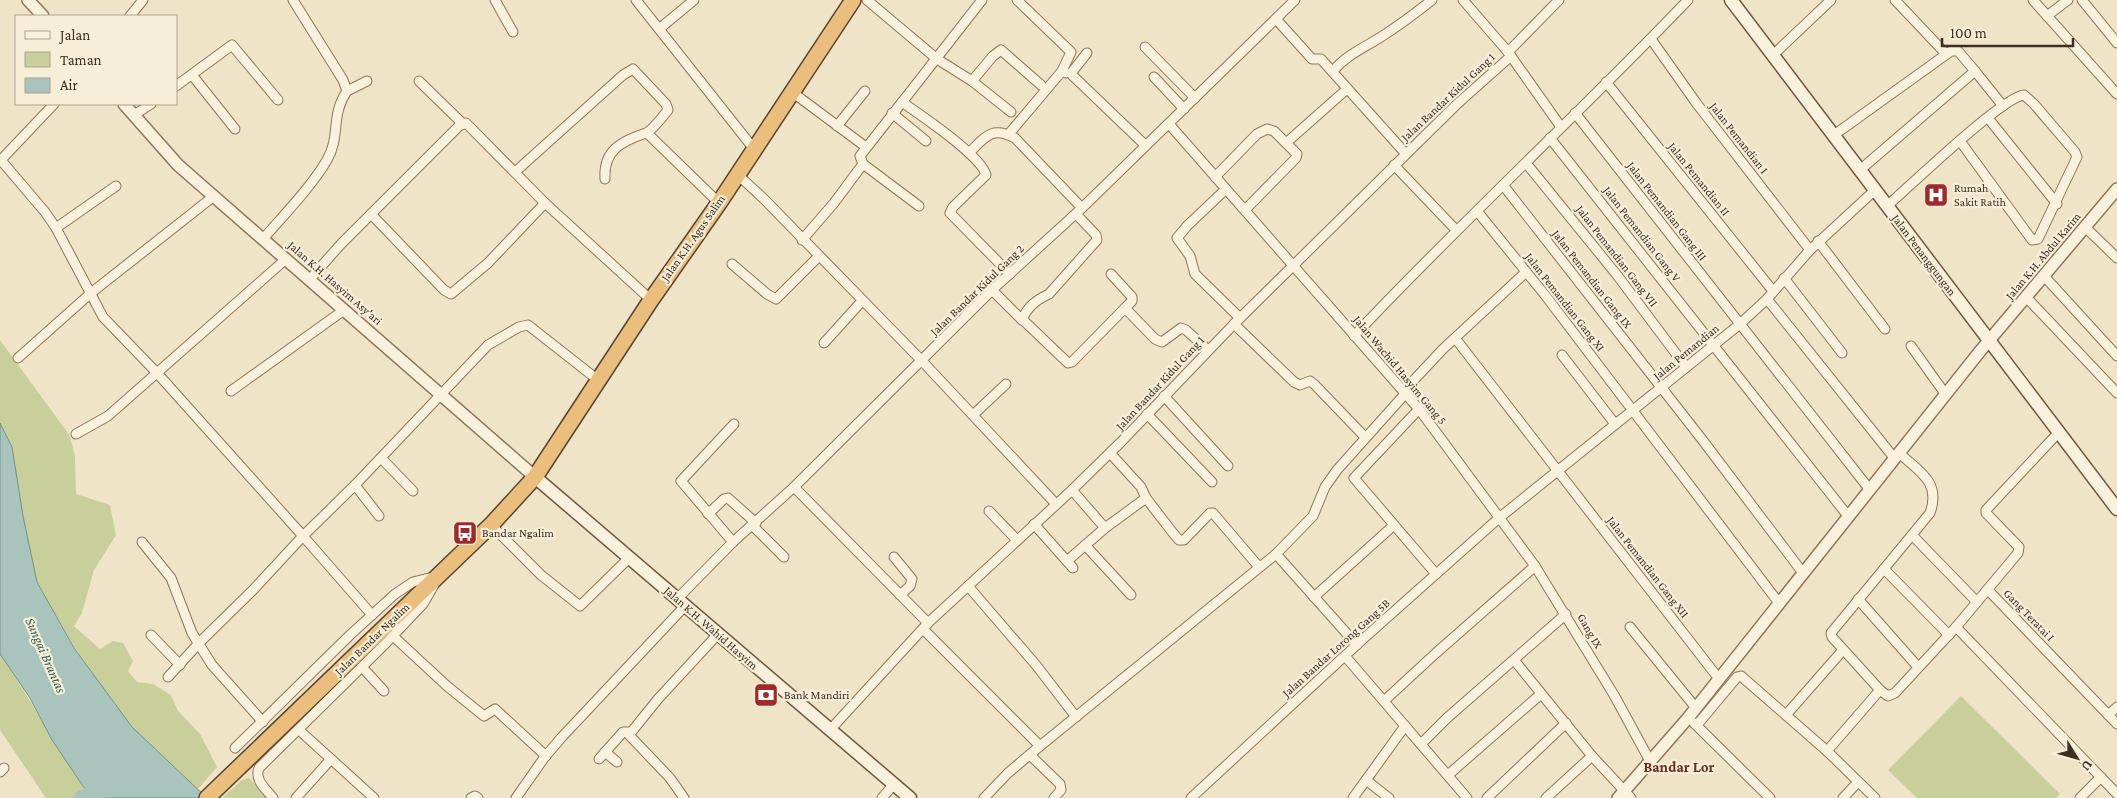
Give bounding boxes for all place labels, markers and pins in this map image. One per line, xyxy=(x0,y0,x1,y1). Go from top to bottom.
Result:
place label: Rumah Sakit Ratih xyxy=(1954,181,2006,209)
hospital icon: Rumah Sakit Ratih xyxy=(1923,182,1949,208)
bus stop icon: Bandar Ngalim xyxy=(452,520,478,546)
place label: Bandar Ngalim xyxy=(482,526,554,540)
bank icon: Bank Mandiri xyxy=(753,682,779,708)
place label: Bank Mandiri xyxy=(784,688,849,702)

